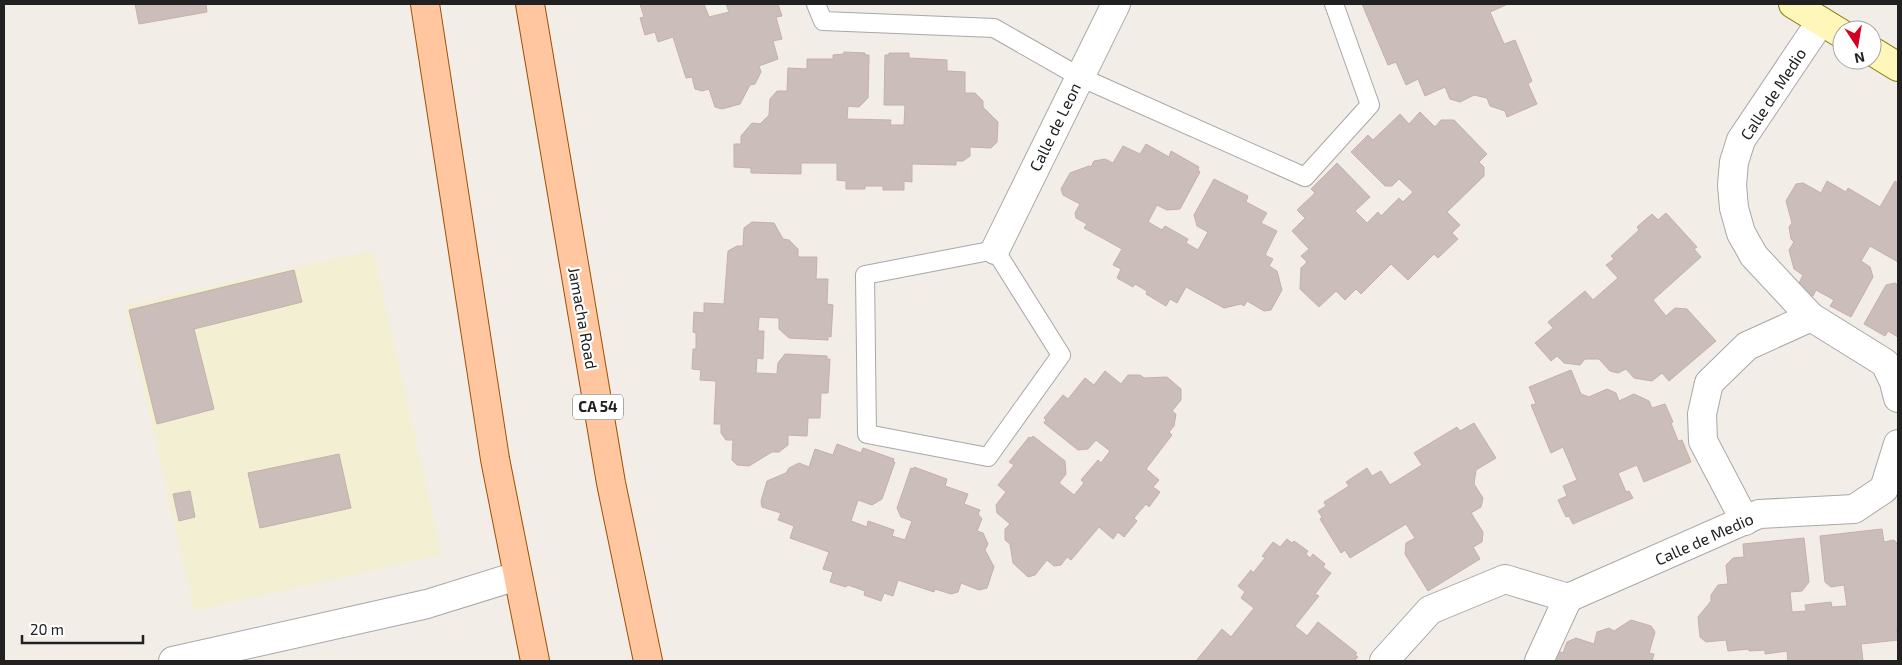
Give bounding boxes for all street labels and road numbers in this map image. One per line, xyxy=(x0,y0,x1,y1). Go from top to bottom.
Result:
street label: Calle de Medio xyxy=(1736,44,1809,143)
street label: Calle de Leon xyxy=(1025,79,1084,174)
street label: Jamacha Road xyxy=(565,265,602,370)
road number: CA 54 xyxy=(573,394,623,420)
street label: Calle de Medio xyxy=(1652,508,1756,569)

